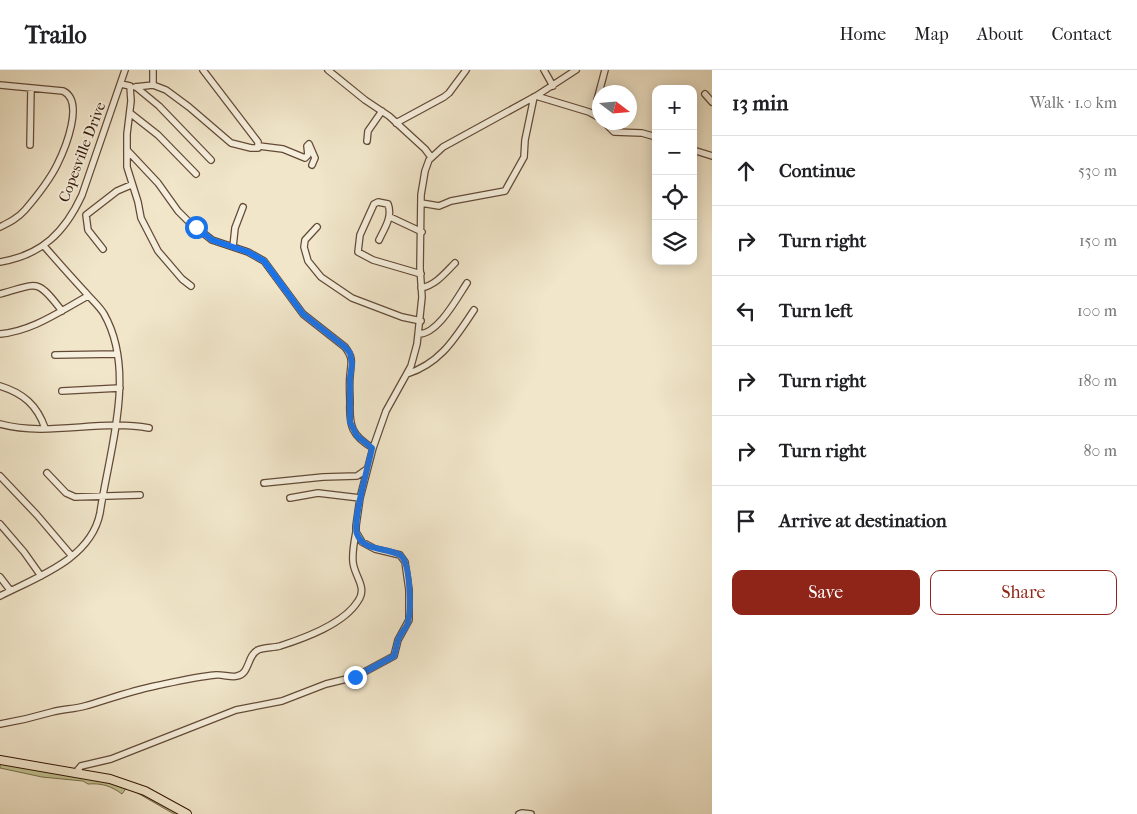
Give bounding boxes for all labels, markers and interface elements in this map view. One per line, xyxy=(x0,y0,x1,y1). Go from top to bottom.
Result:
text: Trailo xyxy=(25,21,87,49)
text: Home xyxy=(839,24,886,45)
text: Map xyxy=(914,24,949,45)
text: About xyxy=(977,24,1023,45)
text: Contact xyxy=(1051,24,1112,45)
north arrow xyxy=(592,85,637,130)
map controls xyxy=(652,85,697,265)
button: + xyxy=(652,85,697,130)
text: 13 min xyxy=(732,91,788,115)
text: Walk · 1.0 km xyxy=(1030,93,1117,112)
street label: Copesville Drive xyxy=(55,99,110,205)
button: − xyxy=(652,130,697,175)
icon: ahead xyxy=(732,157,760,185)
text: Continue xyxy=(779,160,855,182)
text: 530 m xyxy=(1078,161,1117,180)
button: locate xyxy=(652,175,697,220)
route start xyxy=(185,216,208,239)
button: layers xyxy=(652,220,697,265)
icon: right xyxy=(732,227,760,255)
text: Turn right xyxy=(779,230,866,252)
text: 150 m xyxy=(1079,231,1117,250)
icon: left xyxy=(732,297,760,325)
text: Turn left xyxy=(779,300,853,322)
text: 100 m xyxy=(1077,301,1117,320)
icon: right xyxy=(732,367,760,395)
text: Turn right xyxy=(779,370,866,392)
text: 180 m xyxy=(1078,371,1117,390)
icon: right xyxy=(732,437,760,465)
text: Turn right xyxy=(779,440,866,462)
text: 80 m xyxy=(1083,441,1117,460)
icon: arrive xyxy=(732,507,760,535)
text: Arrive at destination xyxy=(779,510,947,532)
button: Save xyxy=(732,570,920,615)
button: Share xyxy=(930,570,1117,615)
route end xyxy=(344,666,367,689)

